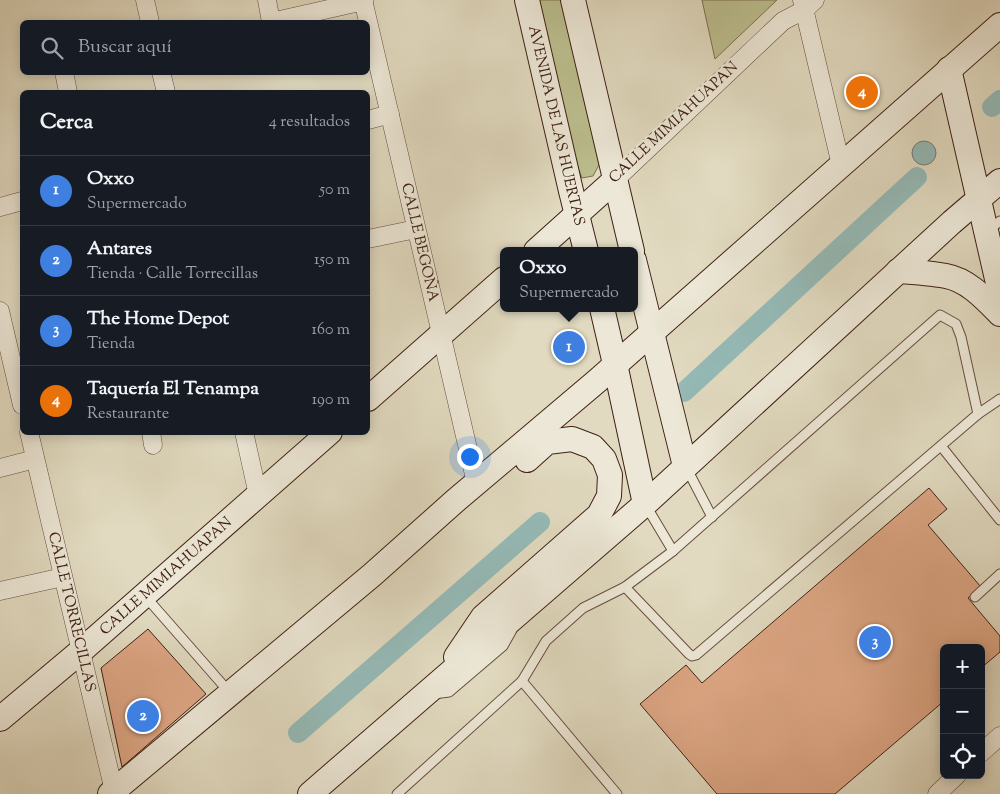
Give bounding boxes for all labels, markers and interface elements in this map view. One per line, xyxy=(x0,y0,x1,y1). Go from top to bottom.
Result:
search box xyxy=(20,20,370,75)
street label: AVENIDA DE LAS HUERTAS xyxy=(523,24,590,228)
icon: search xyxy=(38,34,66,62)
text: Buscar aquí xyxy=(78,34,172,61)
street label: CALLE MIMIAHUAPAN xyxy=(605,57,743,189)
pin: 4 xyxy=(846,73,878,111)
text: Cerca xyxy=(40,108,93,138)
text: 4 resultados xyxy=(269,111,350,134)
text: Oxxo xyxy=(87,166,134,193)
text: 1 xyxy=(53,179,59,202)
text: 50 m xyxy=(319,179,350,202)
street label: CALLE BEGOÑA xyxy=(396,181,444,304)
text: Supermercado xyxy=(87,193,187,216)
text: Antares xyxy=(87,236,152,263)
popup xyxy=(500,247,638,312)
text: 2 xyxy=(52,249,60,272)
text: 150 m xyxy=(314,249,350,272)
text: Oxxo xyxy=(519,255,566,282)
text: Tienda · Calle Torrecillas xyxy=(87,263,258,286)
text: Supermercado xyxy=(519,282,619,305)
text: The Home Depot xyxy=(87,306,229,333)
text: 3 xyxy=(53,319,59,342)
text: 160 m xyxy=(312,319,350,342)
pin: 1 xyxy=(553,328,585,366)
text: Tienda xyxy=(87,333,135,356)
text: Taquería El Tenampa xyxy=(87,376,259,403)
text: 4 xyxy=(52,389,60,412)
text: 190 m xyxy=(312,389,350,412)
text: Restaurante xyxy=(87,403,169,426)
your location xyxy=(457,444,483,470)
street label: CALLE MIMIAHUAPAN xyxy=(95,512,237,640)
street label: CALLE TORRECILLAS xyxy=(43,530,101,694)
pin: 3 xyxy=(859,623,891,661)
map controls xyxy=(940,644,985,779)
button: + xyxy=(940,644,985,689)
button: − xyxy=(940,689,985,734)
pin: 2 xyxy=(127,697,159,735)
button: locate xyxy=(940,734,985,779)

